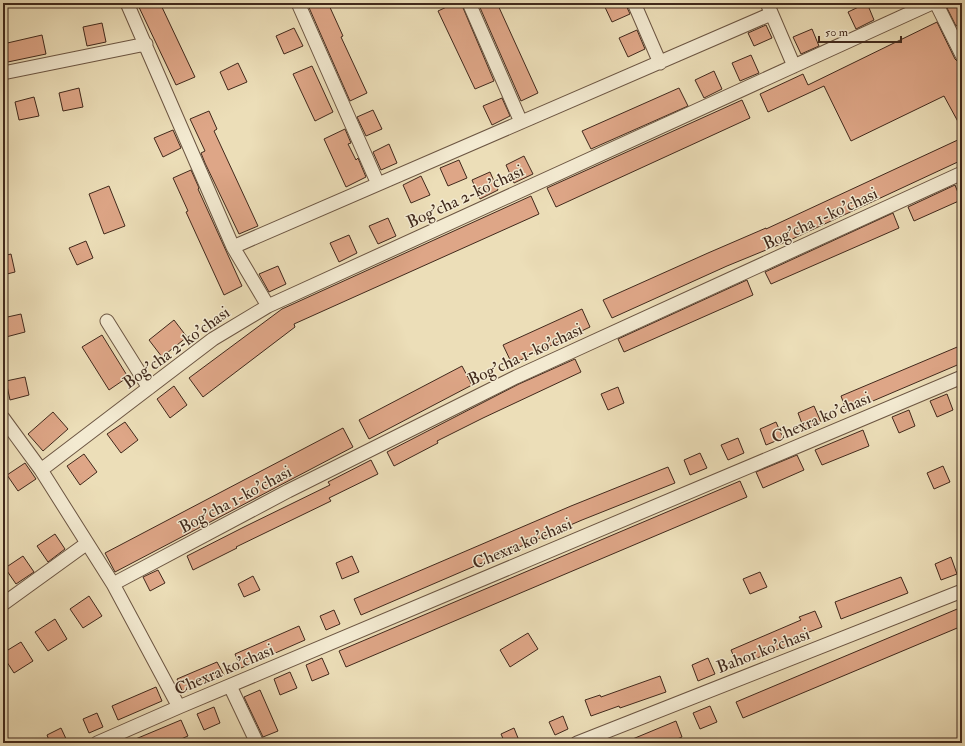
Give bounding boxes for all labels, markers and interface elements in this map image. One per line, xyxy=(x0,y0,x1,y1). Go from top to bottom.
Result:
scale bar xyxy=(819,18,901,44)
text: 50 m xyxy=(825,25,849,40)
street label: Bog'cha 2-ko'chasi xyxy=(403,160,528,233)
street label: Bog'cha 1-ko'chasi xyxy=(759,182,881,254)
street label: Bog'cha 2-ko'chasi xyxy=(119,301,234,393)
street label: Bog'cha 1-ko'chasi xyxy=(464,318,586,390)
street label: Chexra ko'chasi xyxy=(768,387,874,448)
street label: Bog'cha 1-ko'chasi xyxy=(175,461,296,538)
street label: Chexra ko'chasi xyxy=(469,513,575,574)
street label: Bahor ko'chasi xyxy=(714,623,813,678)
street label: Chexra ko'chasi xyxy=(171,639,277,700)

